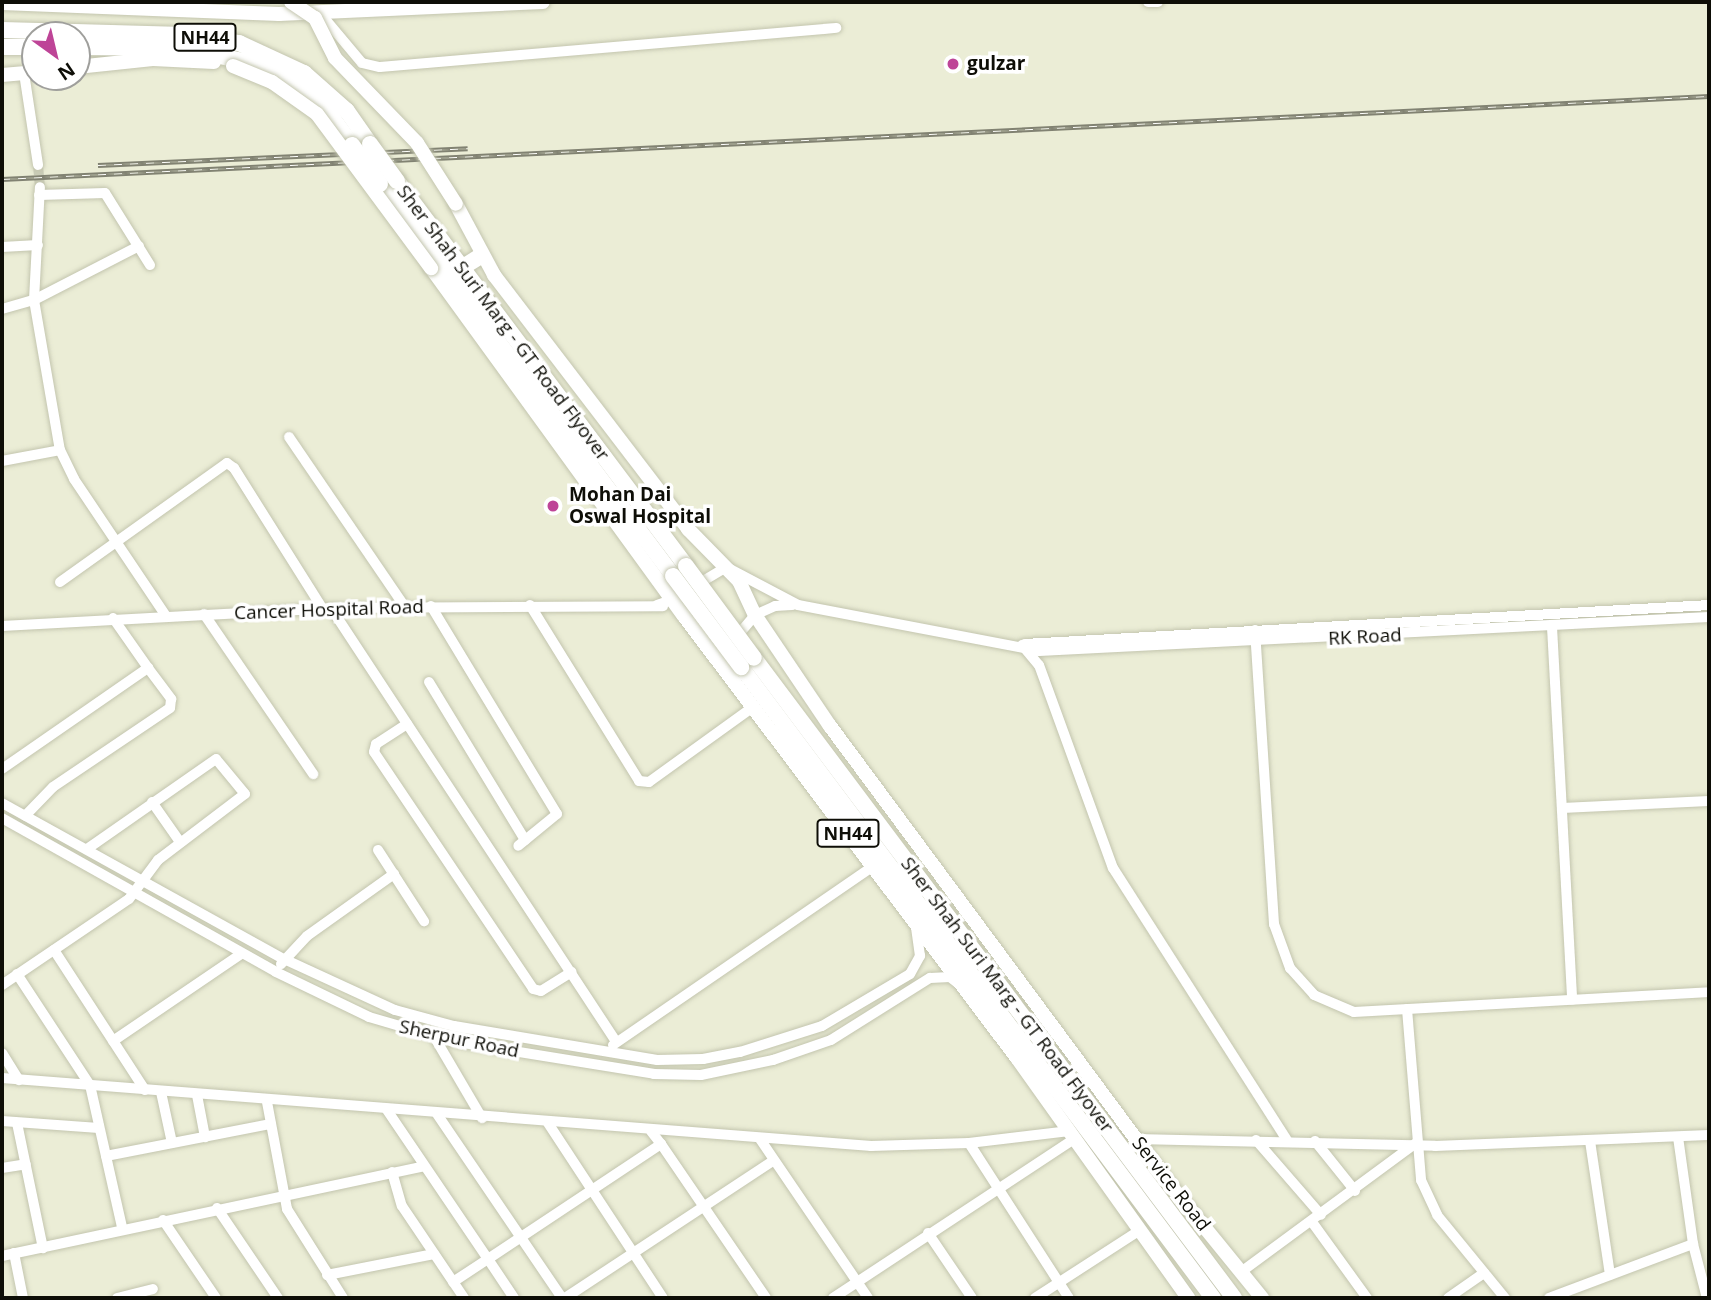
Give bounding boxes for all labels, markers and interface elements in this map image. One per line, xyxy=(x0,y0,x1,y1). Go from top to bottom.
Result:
north arrow xyxy=(21,21,91,91)
road number: NH44 xyxy=(174,22,236,52)
place label: gulzar xyxy=(967,53,1025,75)
marker: gulzar xyxy=(945,56,961,72)
text: N xyxy=(53,57,80,87)
street label: Sher Shah Suri Marg - GT Road Flyover xyxy=(392,181,614,465)
place label: Mohan Dai Oswal Hospital xyxy=(569,484,711,528)
marker: Mohan Dai Oswal Hospital xyxy=(543,496,563,516)
street label: Cancer Hospital Road xyxy=(234,595,424,625)
street label: RK Road xyxy=(1328,624,1402,650)
road number: NH44 xyxy=(816,818,880,848)
street label: Sher Shah Suri Marg - GT Road Flyover xyxy=(896,853,1118,1137)
street label: Sherpur Road xyxy=(397,1015,521,1063)
street label: Service Road xyxy=(1127,1132,1215,1236)

